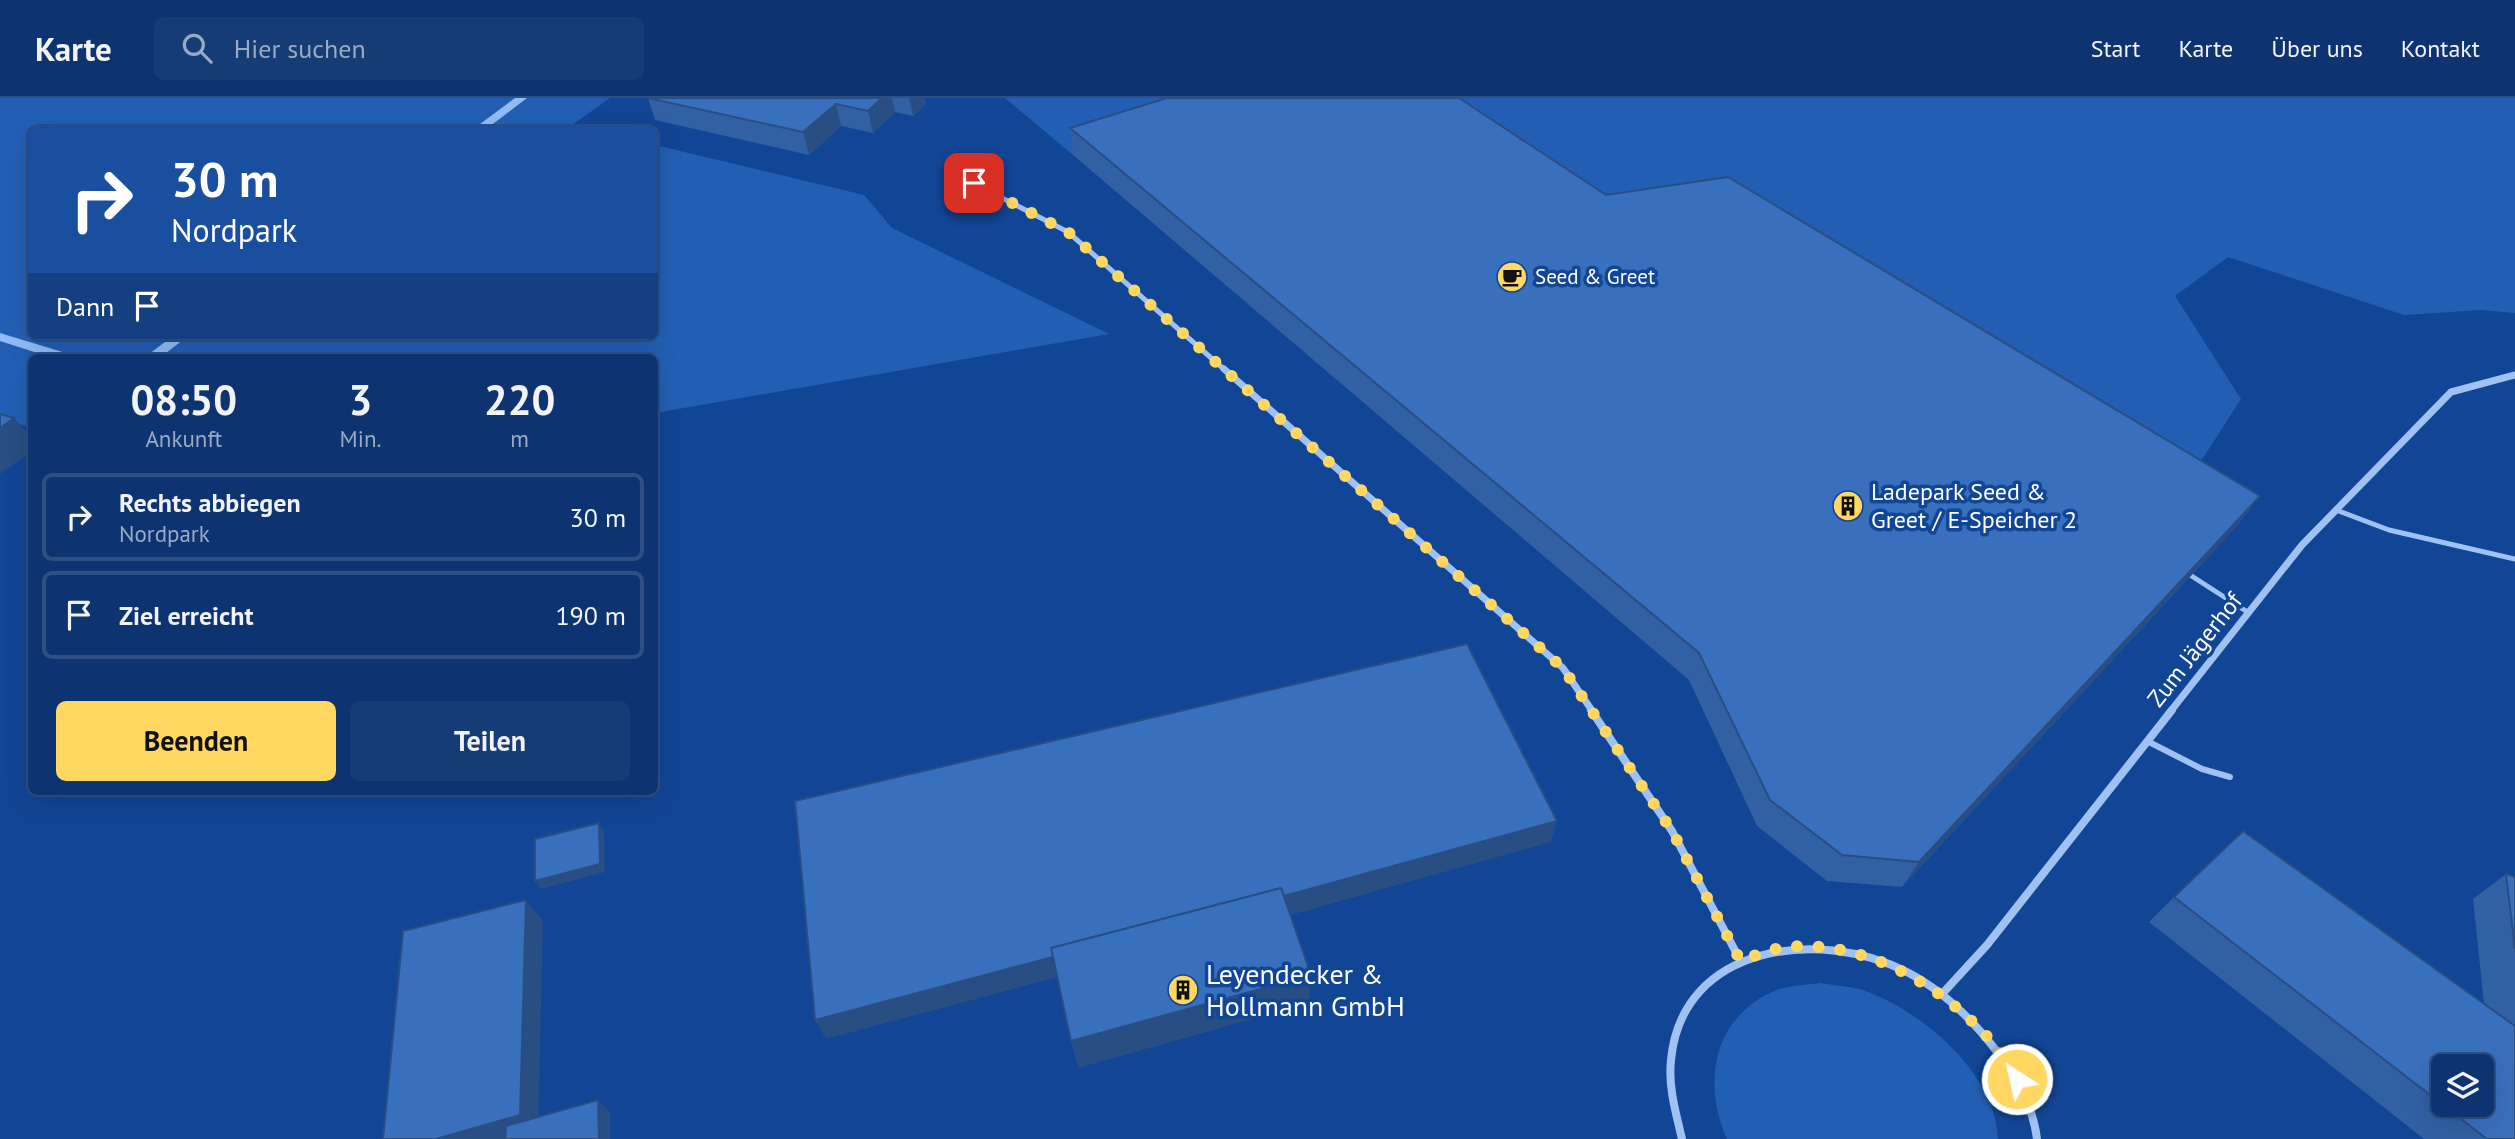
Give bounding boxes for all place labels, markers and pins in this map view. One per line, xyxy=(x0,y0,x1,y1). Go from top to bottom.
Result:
pin xyxy=(944,153,1004,213)
cafe icon: Seed & Greet xyxy=(1495,260,1529,294)
place label: Seed & Greet xyxy=(1535,263,1655,290)
place label: Ladepark Seed & Greet / E-Speicher 2 xyxy=(1871,476,2077,535)
building icon: Ladepark Seed & Greet / E-Speicher 2 xyxy=(1831,489,1865,523)
place label: Leyendecker & Hollmann GmbH xyxy=(1206,955,1405,1024)
building icon: Leyendecker & Hollmann GmbH xyxy=(1166,973,1200,1007)

